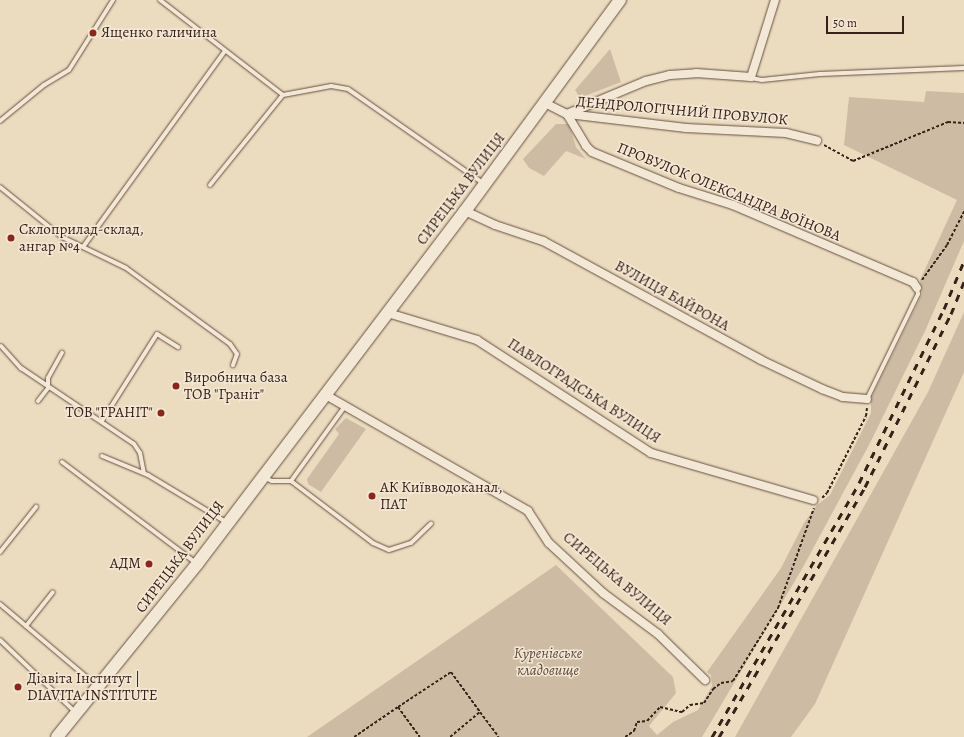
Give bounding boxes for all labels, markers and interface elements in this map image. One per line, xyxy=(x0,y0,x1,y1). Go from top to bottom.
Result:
scale bar xyxy=(828,8,906,34)
text: 50 m xyxy=(833,15,857,31)
place label: Ященко галичина xyxy=(101,24,217,42)
marker: Ященко галичина xyxy=(88,28,98,38)
street label: ДЕНДРОЛОГІЧНИЙ ПРОВУЛОК xyxy=(575,93,789,129)
street label: СИРЕЦЬКА ВУЛИЦЯ xyxy=(413,129,509,249)
street label: ПРОВУЛОК ОЛЕКСАНДРА ВОЇНОВА xyxy=(615,139,843,245)
place label: Склоприлад-склад, ангар №4 xyxy=(19,220,144,255)
marker: Склоприлад-склад, ангар №4 xyxy=(6,233,16,243)
street label: ВУЛИЦЯ БАЙРОНА xyxy=(611,257,733,335)
street label: ПАВЛОГРАДСЬКА ВУЛИЦЯ xyxy=(504,335,664,447)
place label: Виробнича база ТОВ "Граніт" xyxy=(184,368,288,403)
marker: Виробнича база ТОВ "Граніт" xyxy=(171,381,181,391)
place label: ТОВ "ГРАНІТ" xyxy=(65,404,153,422)
marker: ТОВ "ГРАНІТ" xyxy=(156,408,166,418)
place label: АК Київводоканал, ПАТ xyxy=(380,478,503,513)
marker: АК Київводоканал, ПАТ xyxy=(367,491,377,501)
street label: СИРЕЦЬКА ВУЛИЦЯ xyxy=(132,497,228,617)
street label: СИРЕЦЬКА ВУЛИЦЯ xyxy=(559,528,675,630)
place label: АДМ xyxy=(110,555,141,573)
marker: АДМ xyxy=(144,559,154,569)
park label: Куренівське кладовище xyxy=(514,644,582,679)
place label: Діавіта Інститут | DIAVITA INSTITUTE xyxy=(27,669,158,704)
marker: Діавіта Інститут | DIAVITA INSTITUTE xyxy=(12,681,24,693)

